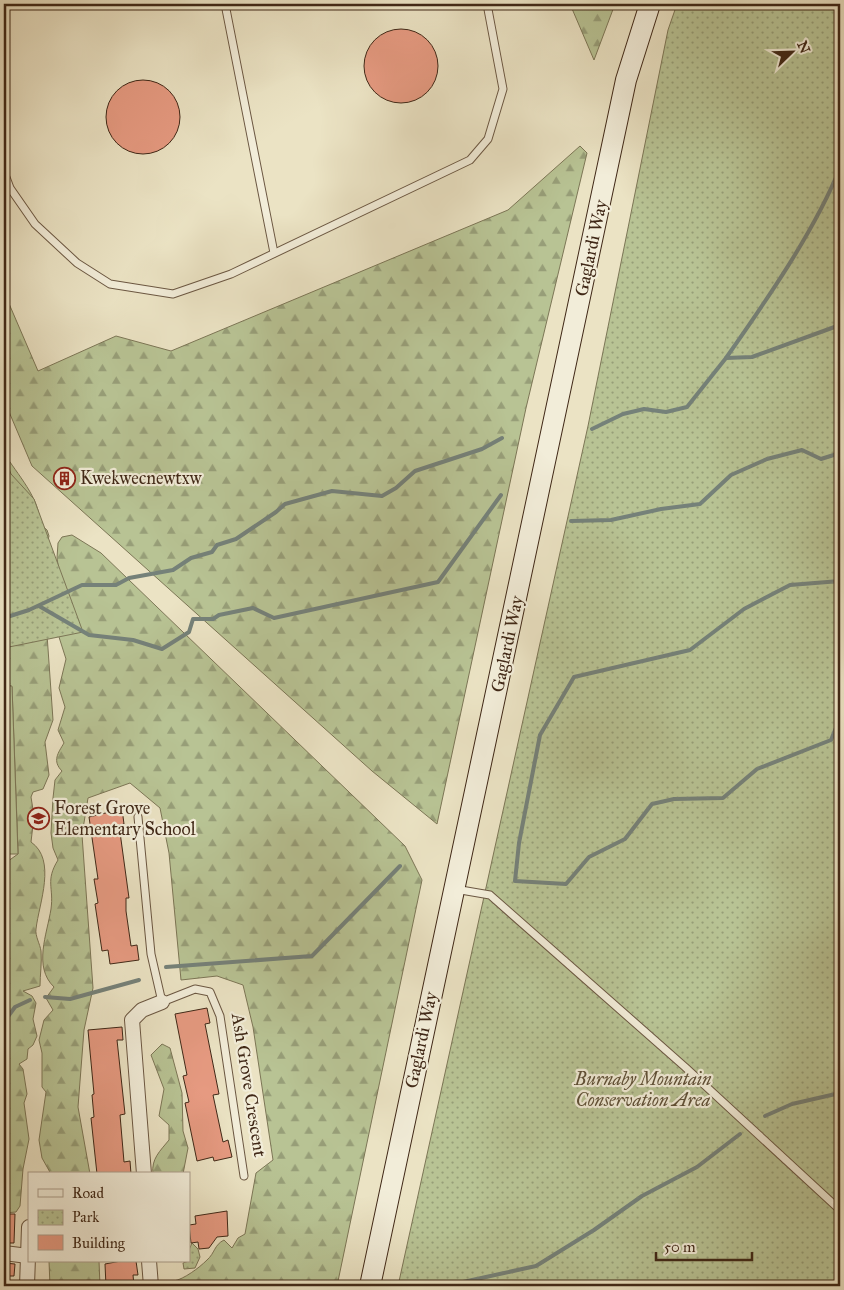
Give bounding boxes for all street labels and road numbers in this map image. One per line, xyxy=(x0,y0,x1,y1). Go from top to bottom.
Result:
street label: Gaglardi Way xyxy=(570,197,613,299)
street label: Gaglardi Way xyxy=(486,593,529,695)
street label: Gaglardi Way xyxy=(400,989,443,1091)
street label: Ash Grove Crescent xyxy=(227,1011,271,1159)

